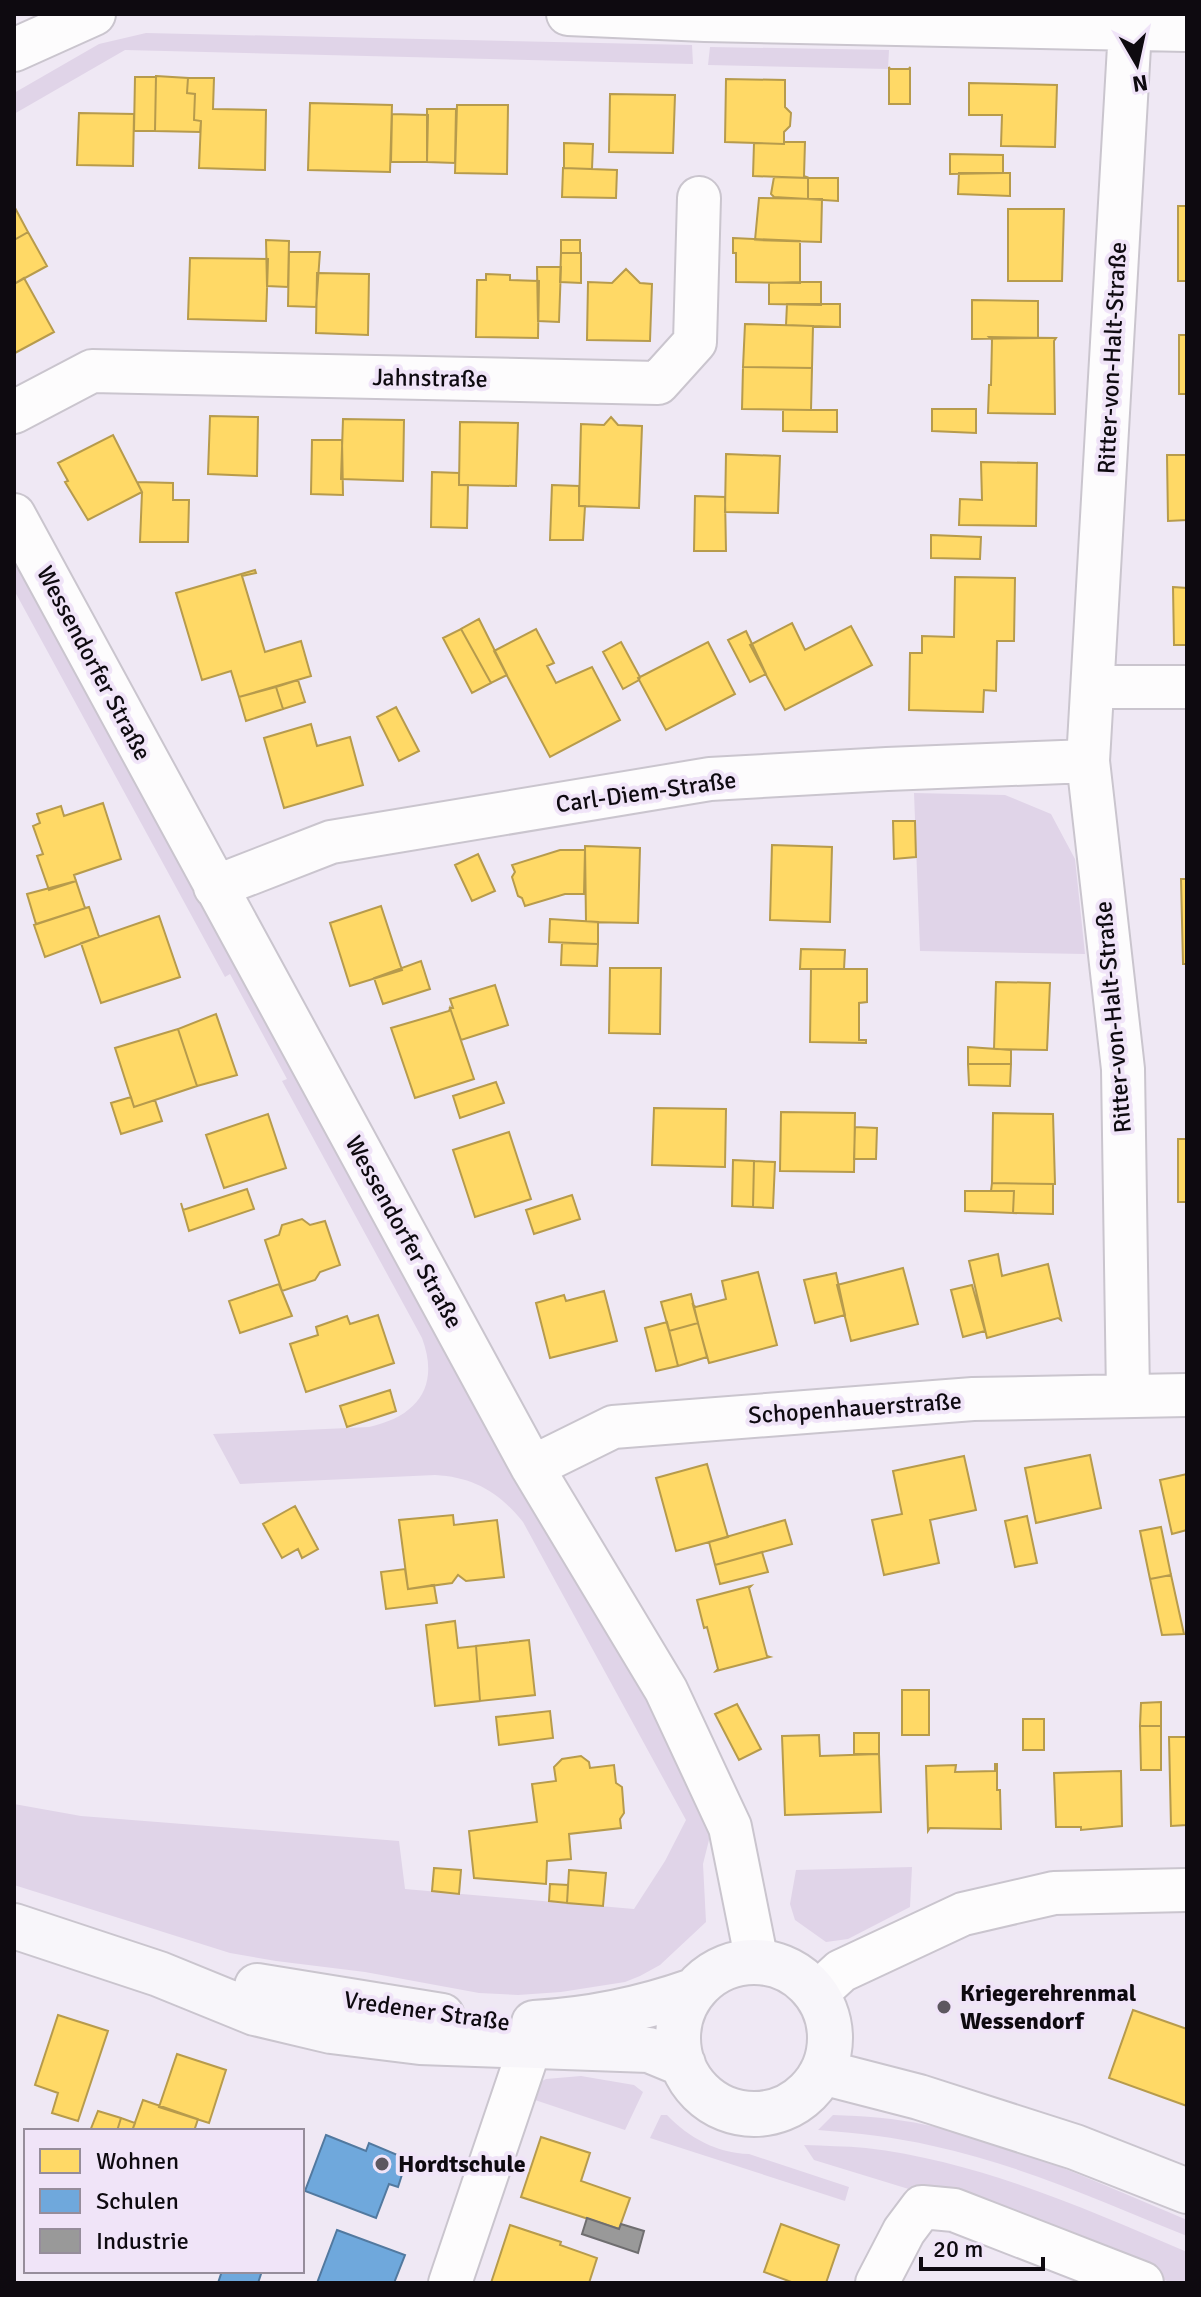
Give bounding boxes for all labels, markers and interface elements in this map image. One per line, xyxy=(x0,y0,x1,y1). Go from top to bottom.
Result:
north arrow xyxy=(1097,24,1177,104)
text: N xyxy=(1130,69,1150,98)
street label: Ritter-von-Halt-Straße xyxy=(1091,241,1133,475)
street label: Jahnstraße xyxy=(372,362,488,394)
street label: Wessendorfer Straße xyxy=(30,561,158,765)
street label: Carl-Diem-Straße xyxy=(554,764,738,820)
street label: Ritter-von-Halt-Straße xyxy=(1088,900,1138,1134)
street label: Wessendorfer Straße xyxy=(339,1130,469,1334)
street label: Schopenhauerstraße xyxy=(747,1386,963,1430)
place label: Kriegerehrenmal Wessendorf xyxy=(960,1978,1137,2036)
street label: Vredener Straße xyxy=(342,1985,512,2037)
marker: Kriegerehrenmal Wessendorf xyxy=(935,1998,953,2016)
legend xyxy=(24,2129,304,2273)
text: Wohnen xyxy=(96,2146,179,2176)
place label: Hordtschule xyxy=(398,2149,526,2179)
marker: Hordtschule xyxy=(373,2155,391,2173)
text: Schulen xyxy=(96,2186,179,2216)
scale bar xyxy=(921,2221,1043,2271)
text: Industrie xyxy=(96,2226,189,2256)
text: 20 m xyxy=(933,2234,983,2264)

